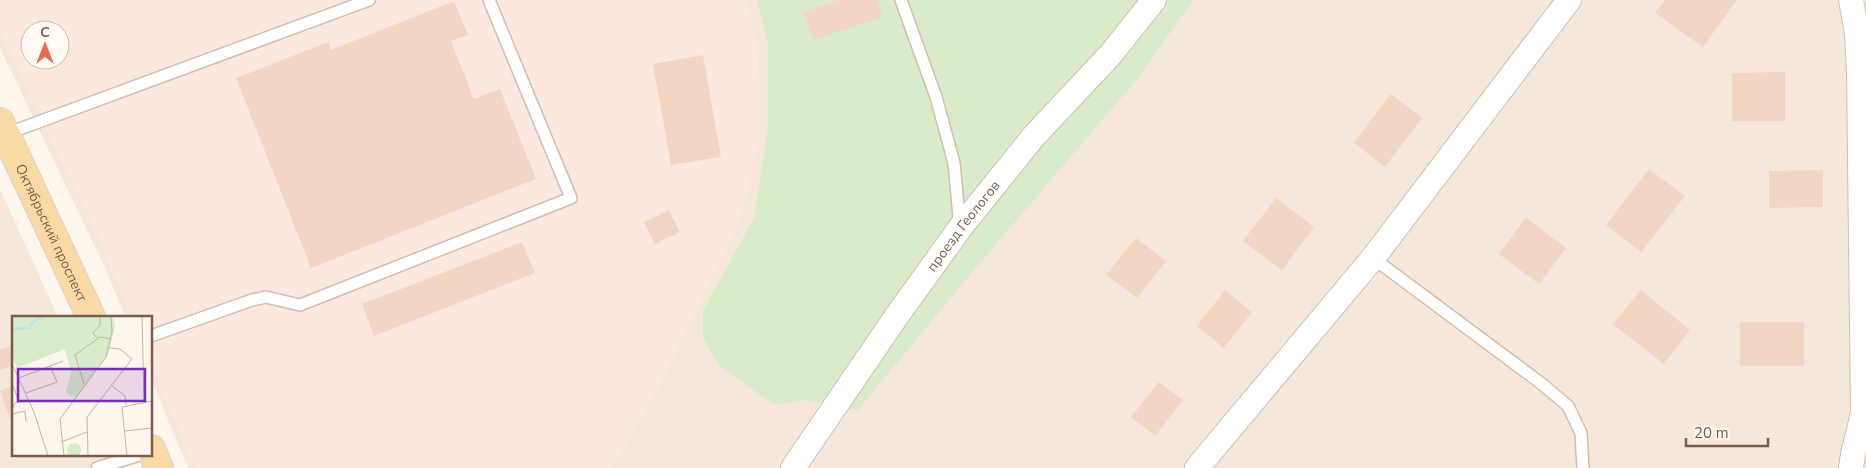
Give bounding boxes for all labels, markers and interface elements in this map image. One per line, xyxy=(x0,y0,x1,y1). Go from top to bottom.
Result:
north arrow xyxy=(20,20,70,70)
text: С xyxy=(40,23,50,42)
street label: Октябрьский проспект xyxy=(11,161,92,305)
street label: проезд Геологов xyxy=(922,176,1004,275)
inset map xyxy=(12,316,152,456)
scale bar xyxy=(1686,416,1768,448)
text: 20 m xyxy=(1694,423,1729,443)

